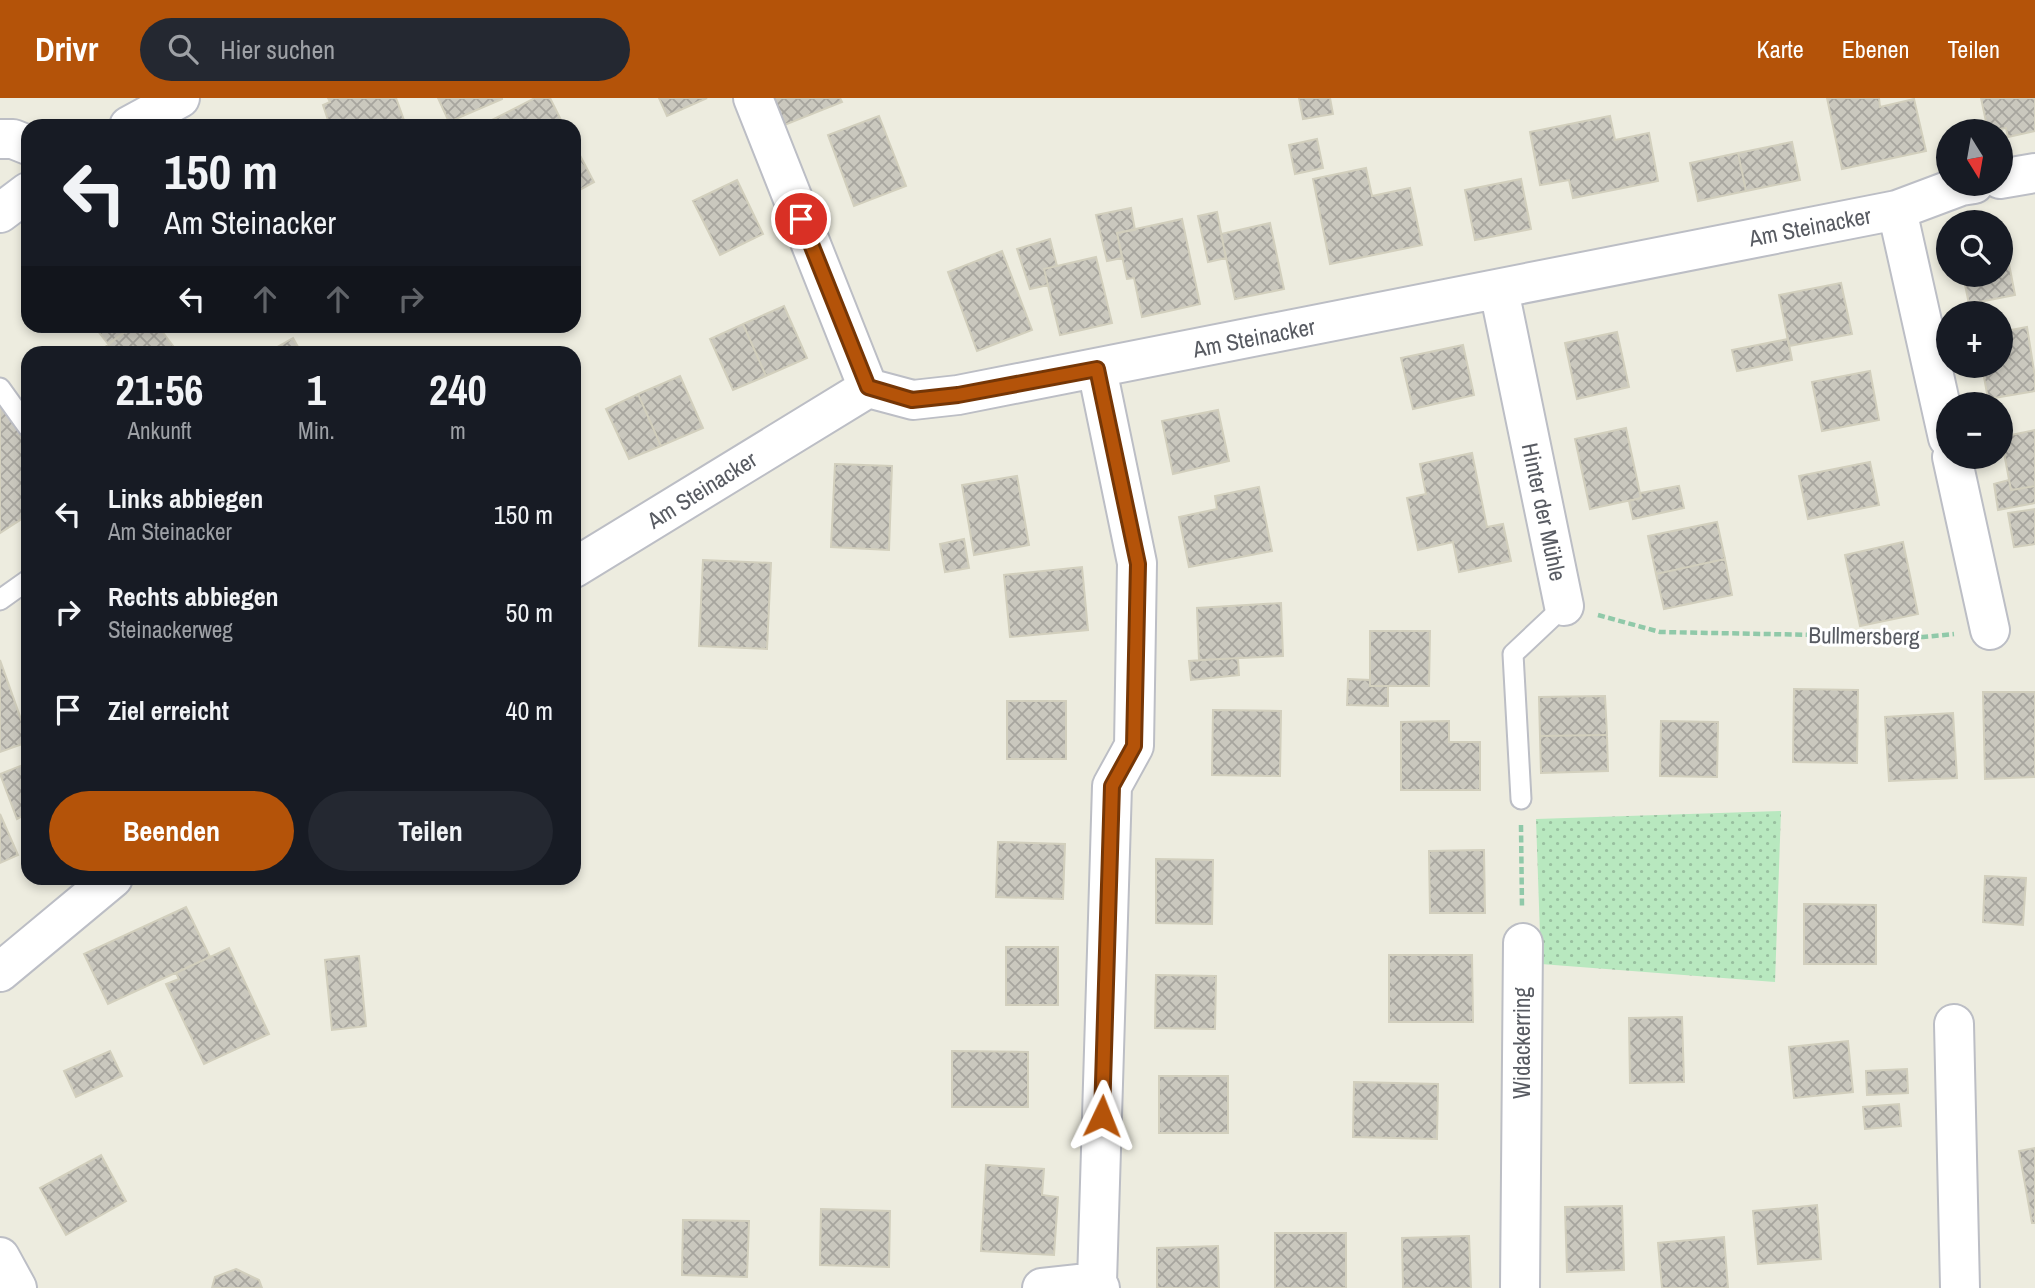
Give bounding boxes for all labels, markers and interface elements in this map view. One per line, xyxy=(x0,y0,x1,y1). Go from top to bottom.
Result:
search box xyxy=(140,18,630,81)
text: Drivr xyxy=(35,27,98,71)
icon: search xyxy=(164,30,202,68)
text: Hier suchen xyxy=(220,32,335,67)
text: Karte xyxy=(1757,33,1804,65)
text: Ebenen xyxy=(1842,33,1909,65)
text: Teilen xyxy=(1947,33,2000,65)
north arrow xyxy=(1936,119,2012,196)
map controls xyxy=(1936,119,2013,469)
text: 150 m xyxy=(164,138,278,204)
icon: left xyxy=(49,147,140,238)
pin xyxy=(771,189,831,249)
street label: Am Steinacker xyxy=(1745,199,1874,254)
icon: arrive xyxy=(782,200,820,238)
text: Am Steinacker xyxy=(164,201,336,244)
button: search xyxy=(1936,210,2013,287)
icon: left xyxy=(173,280,211,318)
icon: ahead xyxy=(246,280,284,318)
icon: ahead xyxy=(319,280,357,318)
icon: right xyxy=(392,280,430,318)
button: + xyxy=(1936,301,2013,378)
street label: Am Steinacker xyxy=(1189,310,1318,365)
text: 21:56 xyxy=(115,362,204,418)
text: 1 xyxy=(307,362,326,418)
text: 240 xyxy=(429,362,487,418)
button: − xyxy=(1936,392,2013,469)
text: Ankunft xyxy=(127,415,191,446)
text: Min. xyxy=(298,415,335,446)
text: m xyxy=(450,415,466,446)
street label: Hinter der Mühle xyxy=(1515,440,1574,584)
street label: Am Steinacker xyxy=(640,443,763,536)
text: Links abbiegen xyxy=(108,481,263,516)
icon: left xyxy=(49,495,87,533)
text: 150 m xyxy=(494,497,553,532)
text: Am Steinacker xyxy=(108,516,232,547)
text: Rechts abbiegen xyxy=(108,579,279,614)
icon: right xyxy=(49,593,87,631)
text: 50 m xyxy=(506,595,553,630)
text: Steinackerweg xyxy=(108,614,233,645)
street label: Bullmersberg xyxy=(1808,619,1920,652)
icon: arrive xyxy=(49,691,87,729)
text: Ziel erreicht xyxy=(108,693,229,728)
text: 40 m xyxy=(506,693,553,728)
button: Beenden xyxy=(49,791,294,871)
button: Teilen xyxy=(308,791,553,871)
street label: Widackerring xyxy=(1506,986,1537,1099)
position arrow xyxy=(1065,1079,1139,1153)

